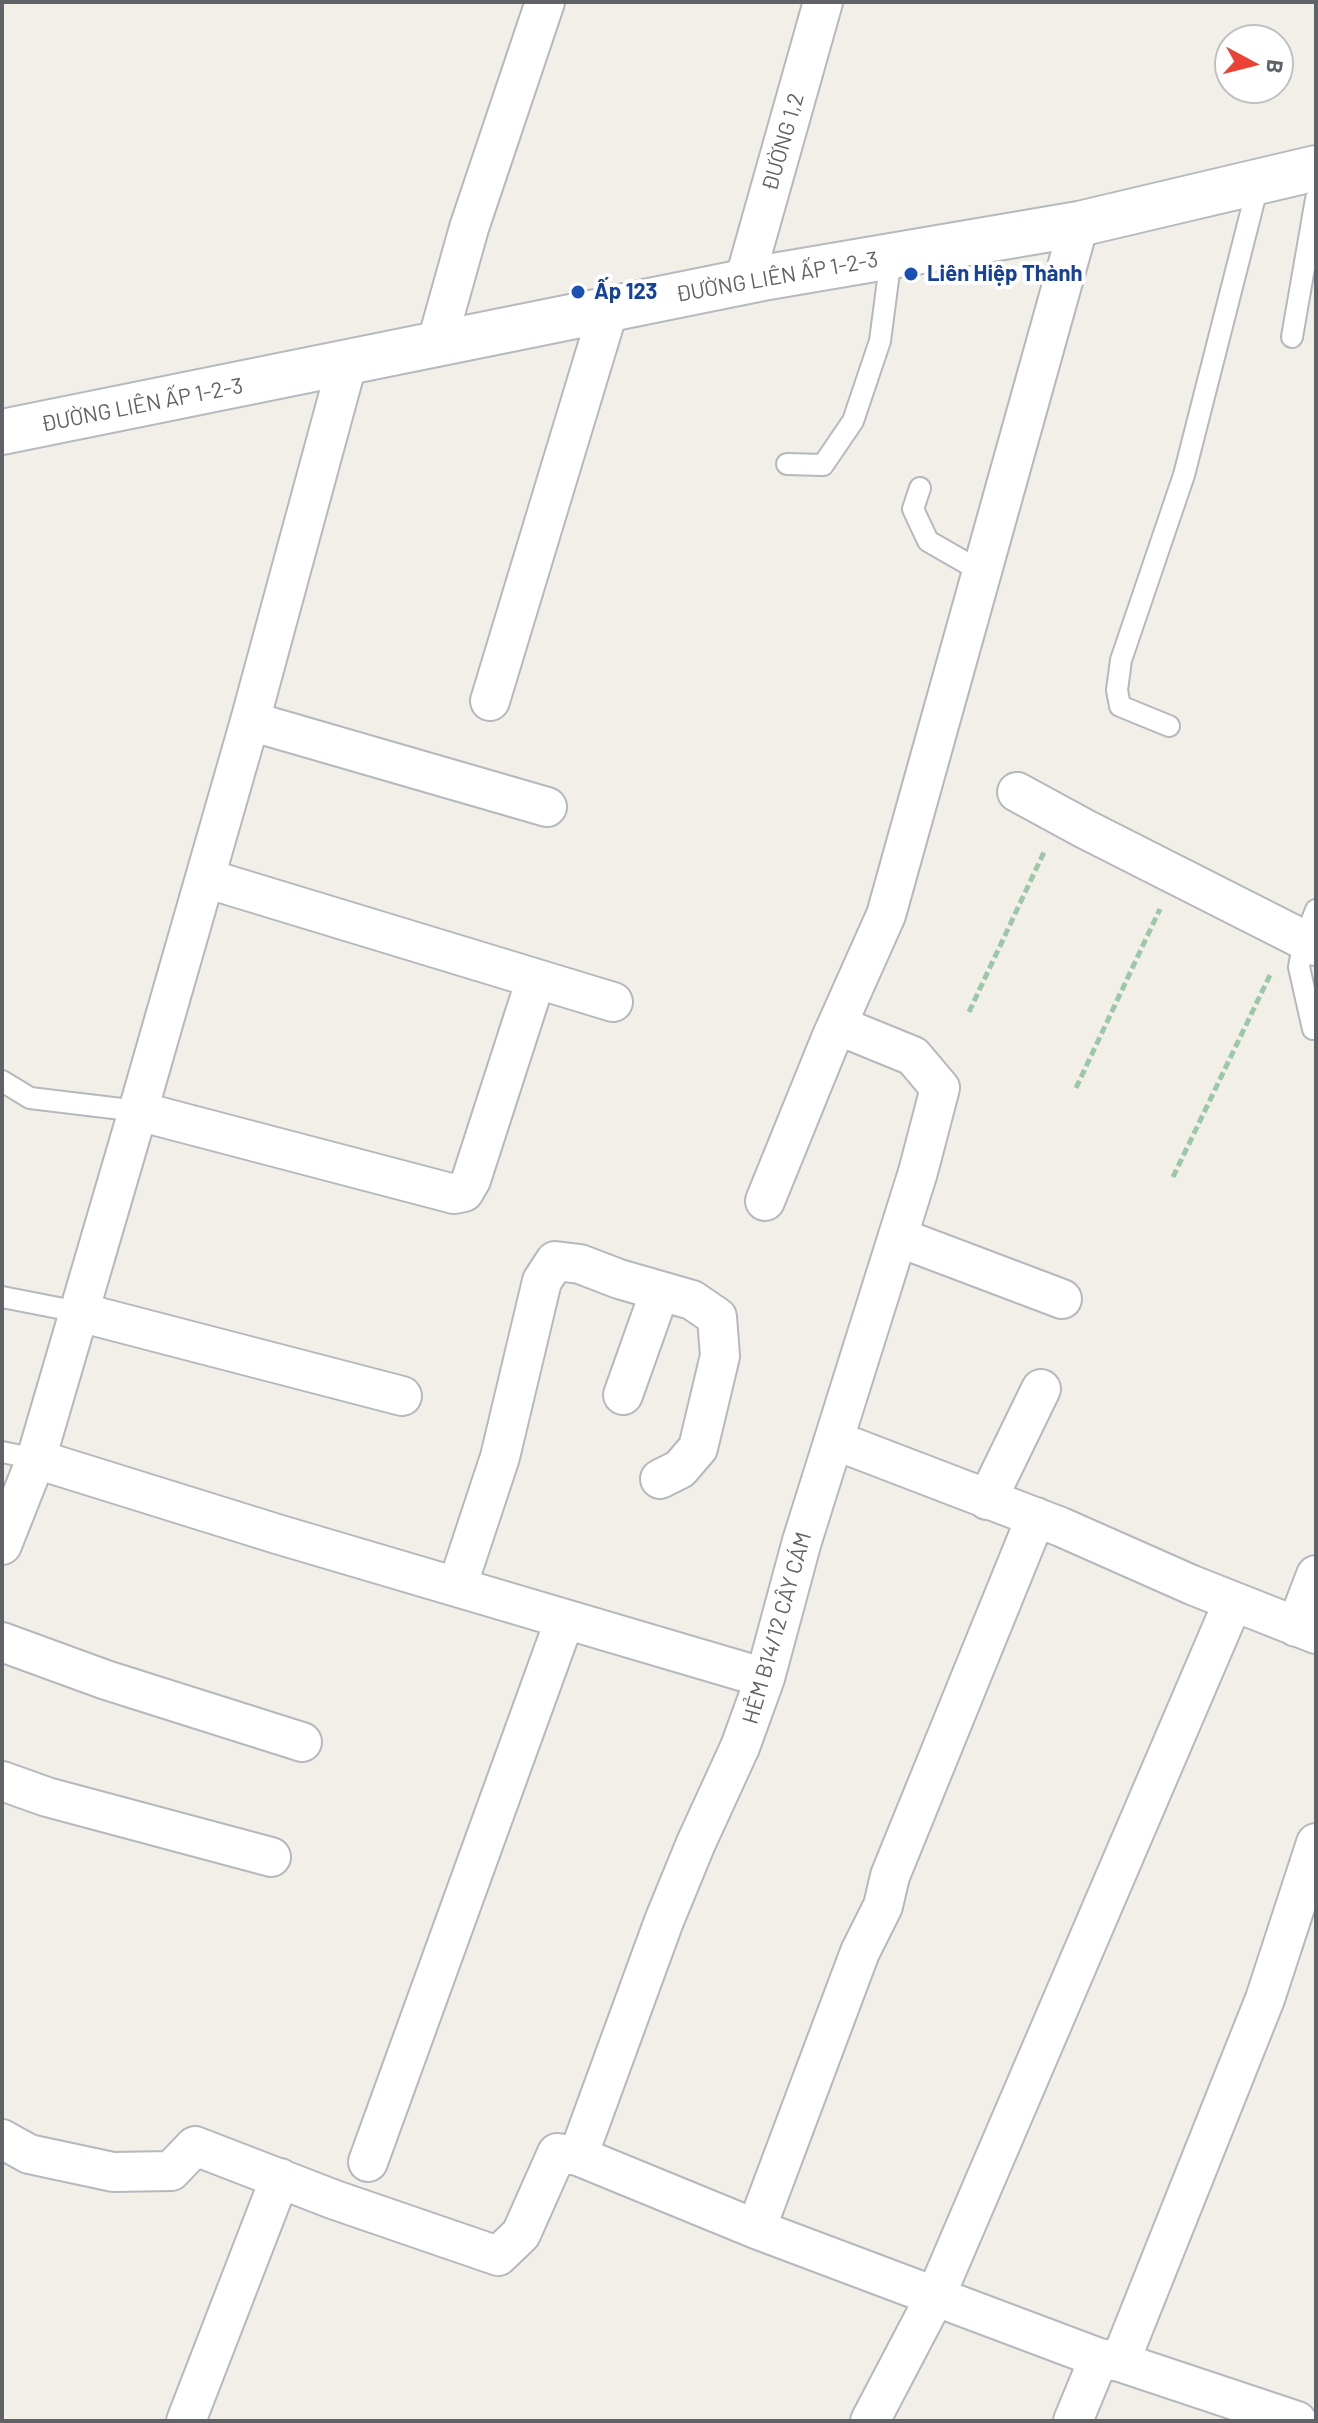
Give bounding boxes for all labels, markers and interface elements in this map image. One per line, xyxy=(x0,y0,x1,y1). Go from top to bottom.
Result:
north arrow xyxy=(1214,24,1294,104)
text: B xyxy=(1262,58,1290,75)
street label: ĐƯỜNG 1,2 xyxy=(756,90,810,194)
street label: ĐƯỜNG LIÊN ẤP 1-2-3 xyxy=(674,246,880,308)
place label: Liên Hiệp Thành xyxy=(927,261,1082,287)
marker: Liên Hiệp Thành xyxy=(902,265,920,283)
place label: Ấp 123 xyxy=(594,279,657,305)
marker: Ấp 123 xyxy=(569,283,587,301)
street label: ĐƯỜNG LIÊN ẤP 1-2-3 xyxy=(39,372,245,438)
street label: HẺM B14/12 CÂY CÁM xyxy=(737,1529,817,1727)

